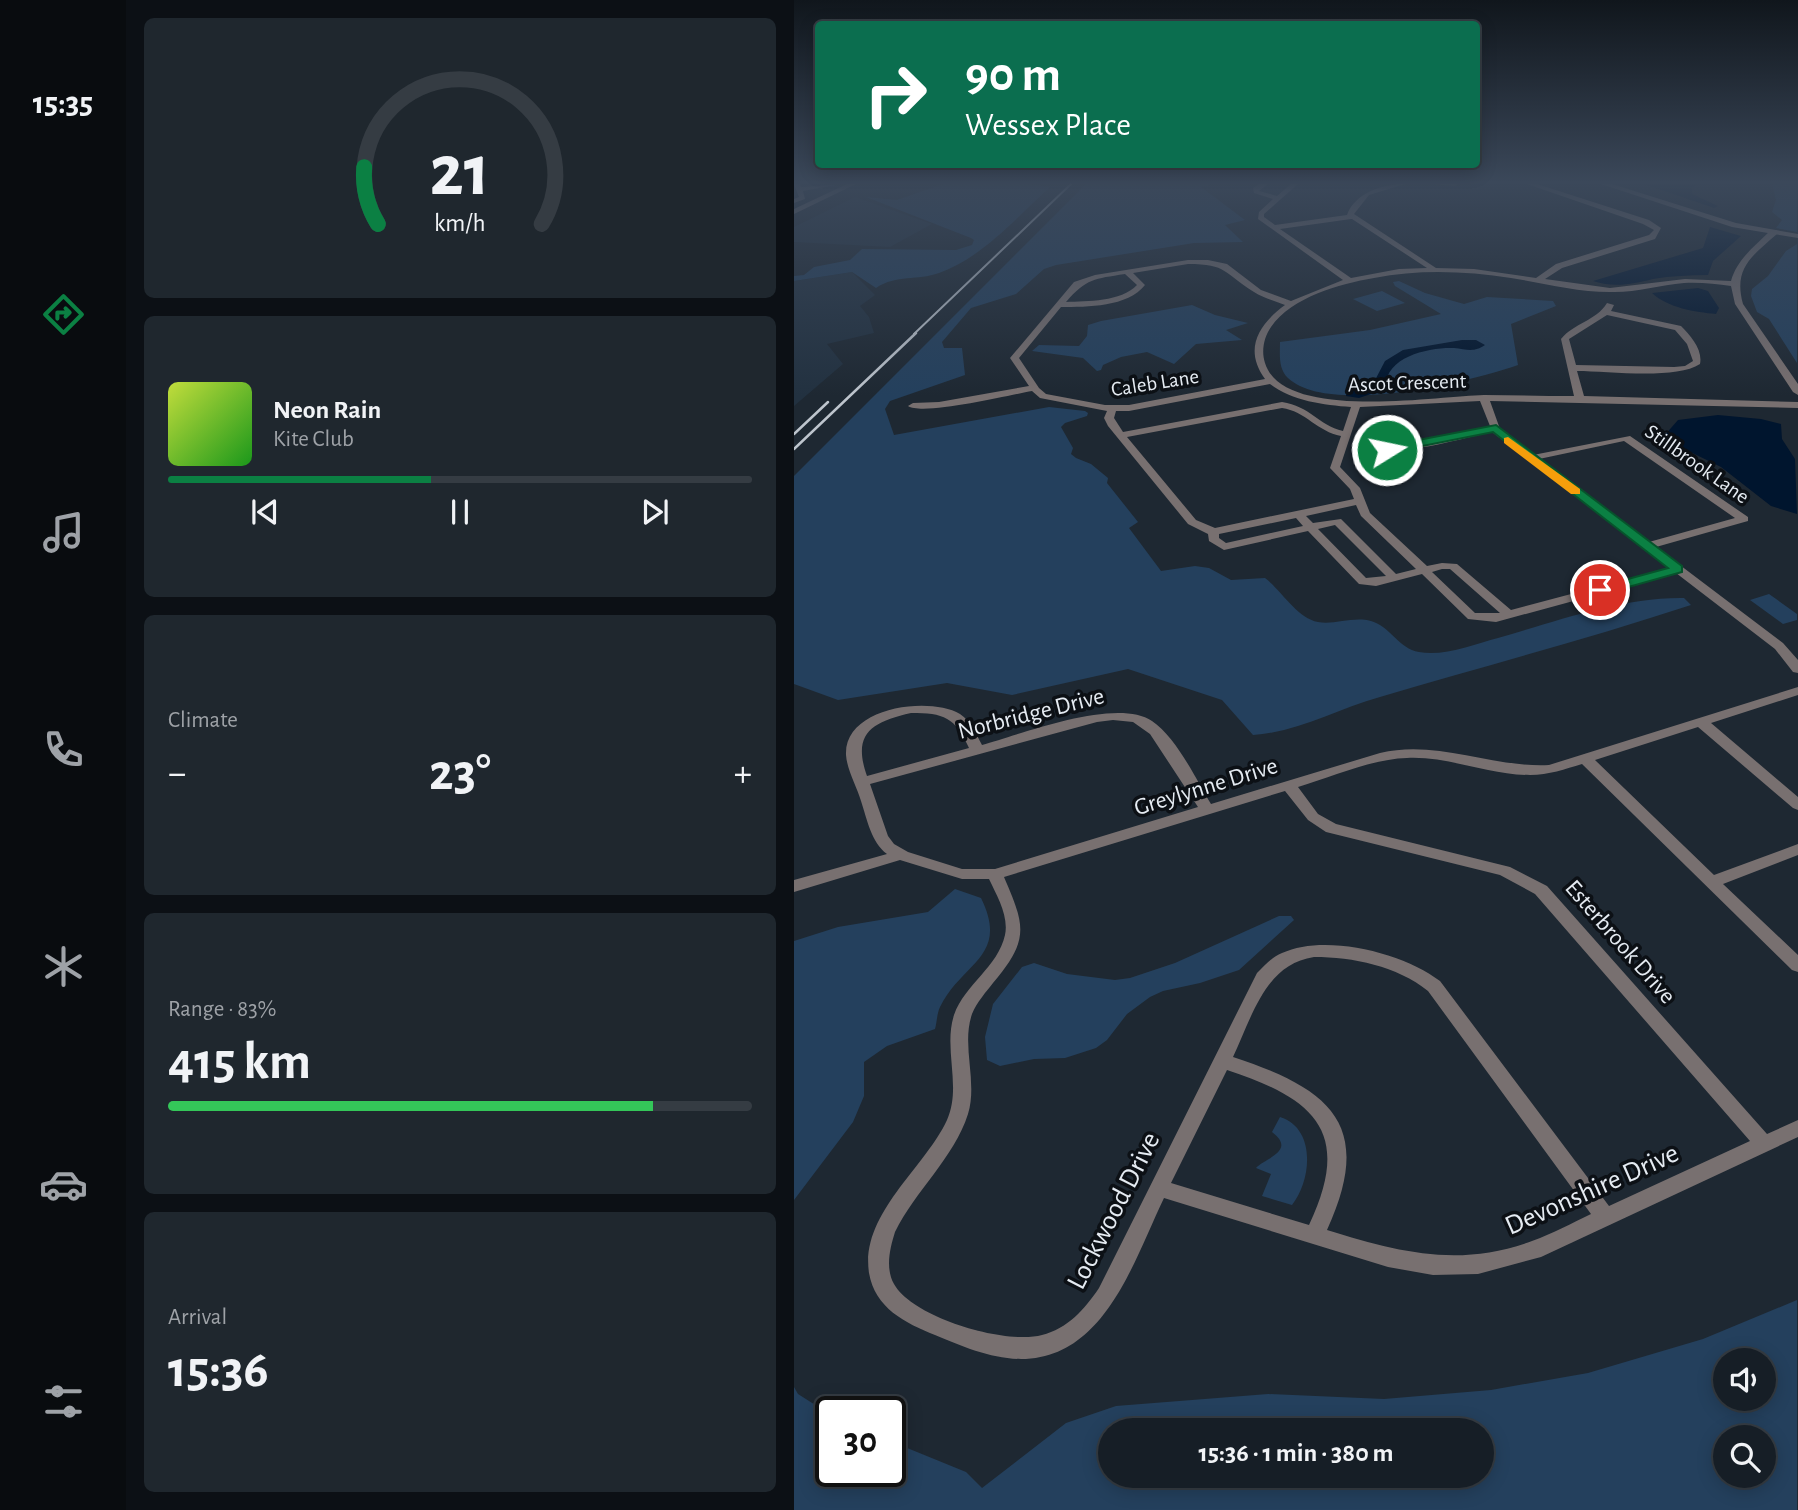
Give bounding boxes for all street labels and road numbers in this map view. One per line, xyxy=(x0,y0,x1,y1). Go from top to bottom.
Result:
street label: Caleb Lane xyxy=(1110,366,1200,400)
street label: Ascot Crescent xyxy=(1347,370,1467,396)
street label: Stillbrook Lane xyxy=(1641,420,1753,508)
street label: Norbridge Drive xyxy=(955,684,1107,744)
street label: Greylynne Drive xyxy=(1131,754,1281,820)
street label: Esterbrook Drive xyxy=(1560,876,1680,1008)
street label: Lockwood Drive xyxy=(1063,1128,1165,1294)
street label: Devonshire Drive xyxy=(1501,1139,1683,1241)

